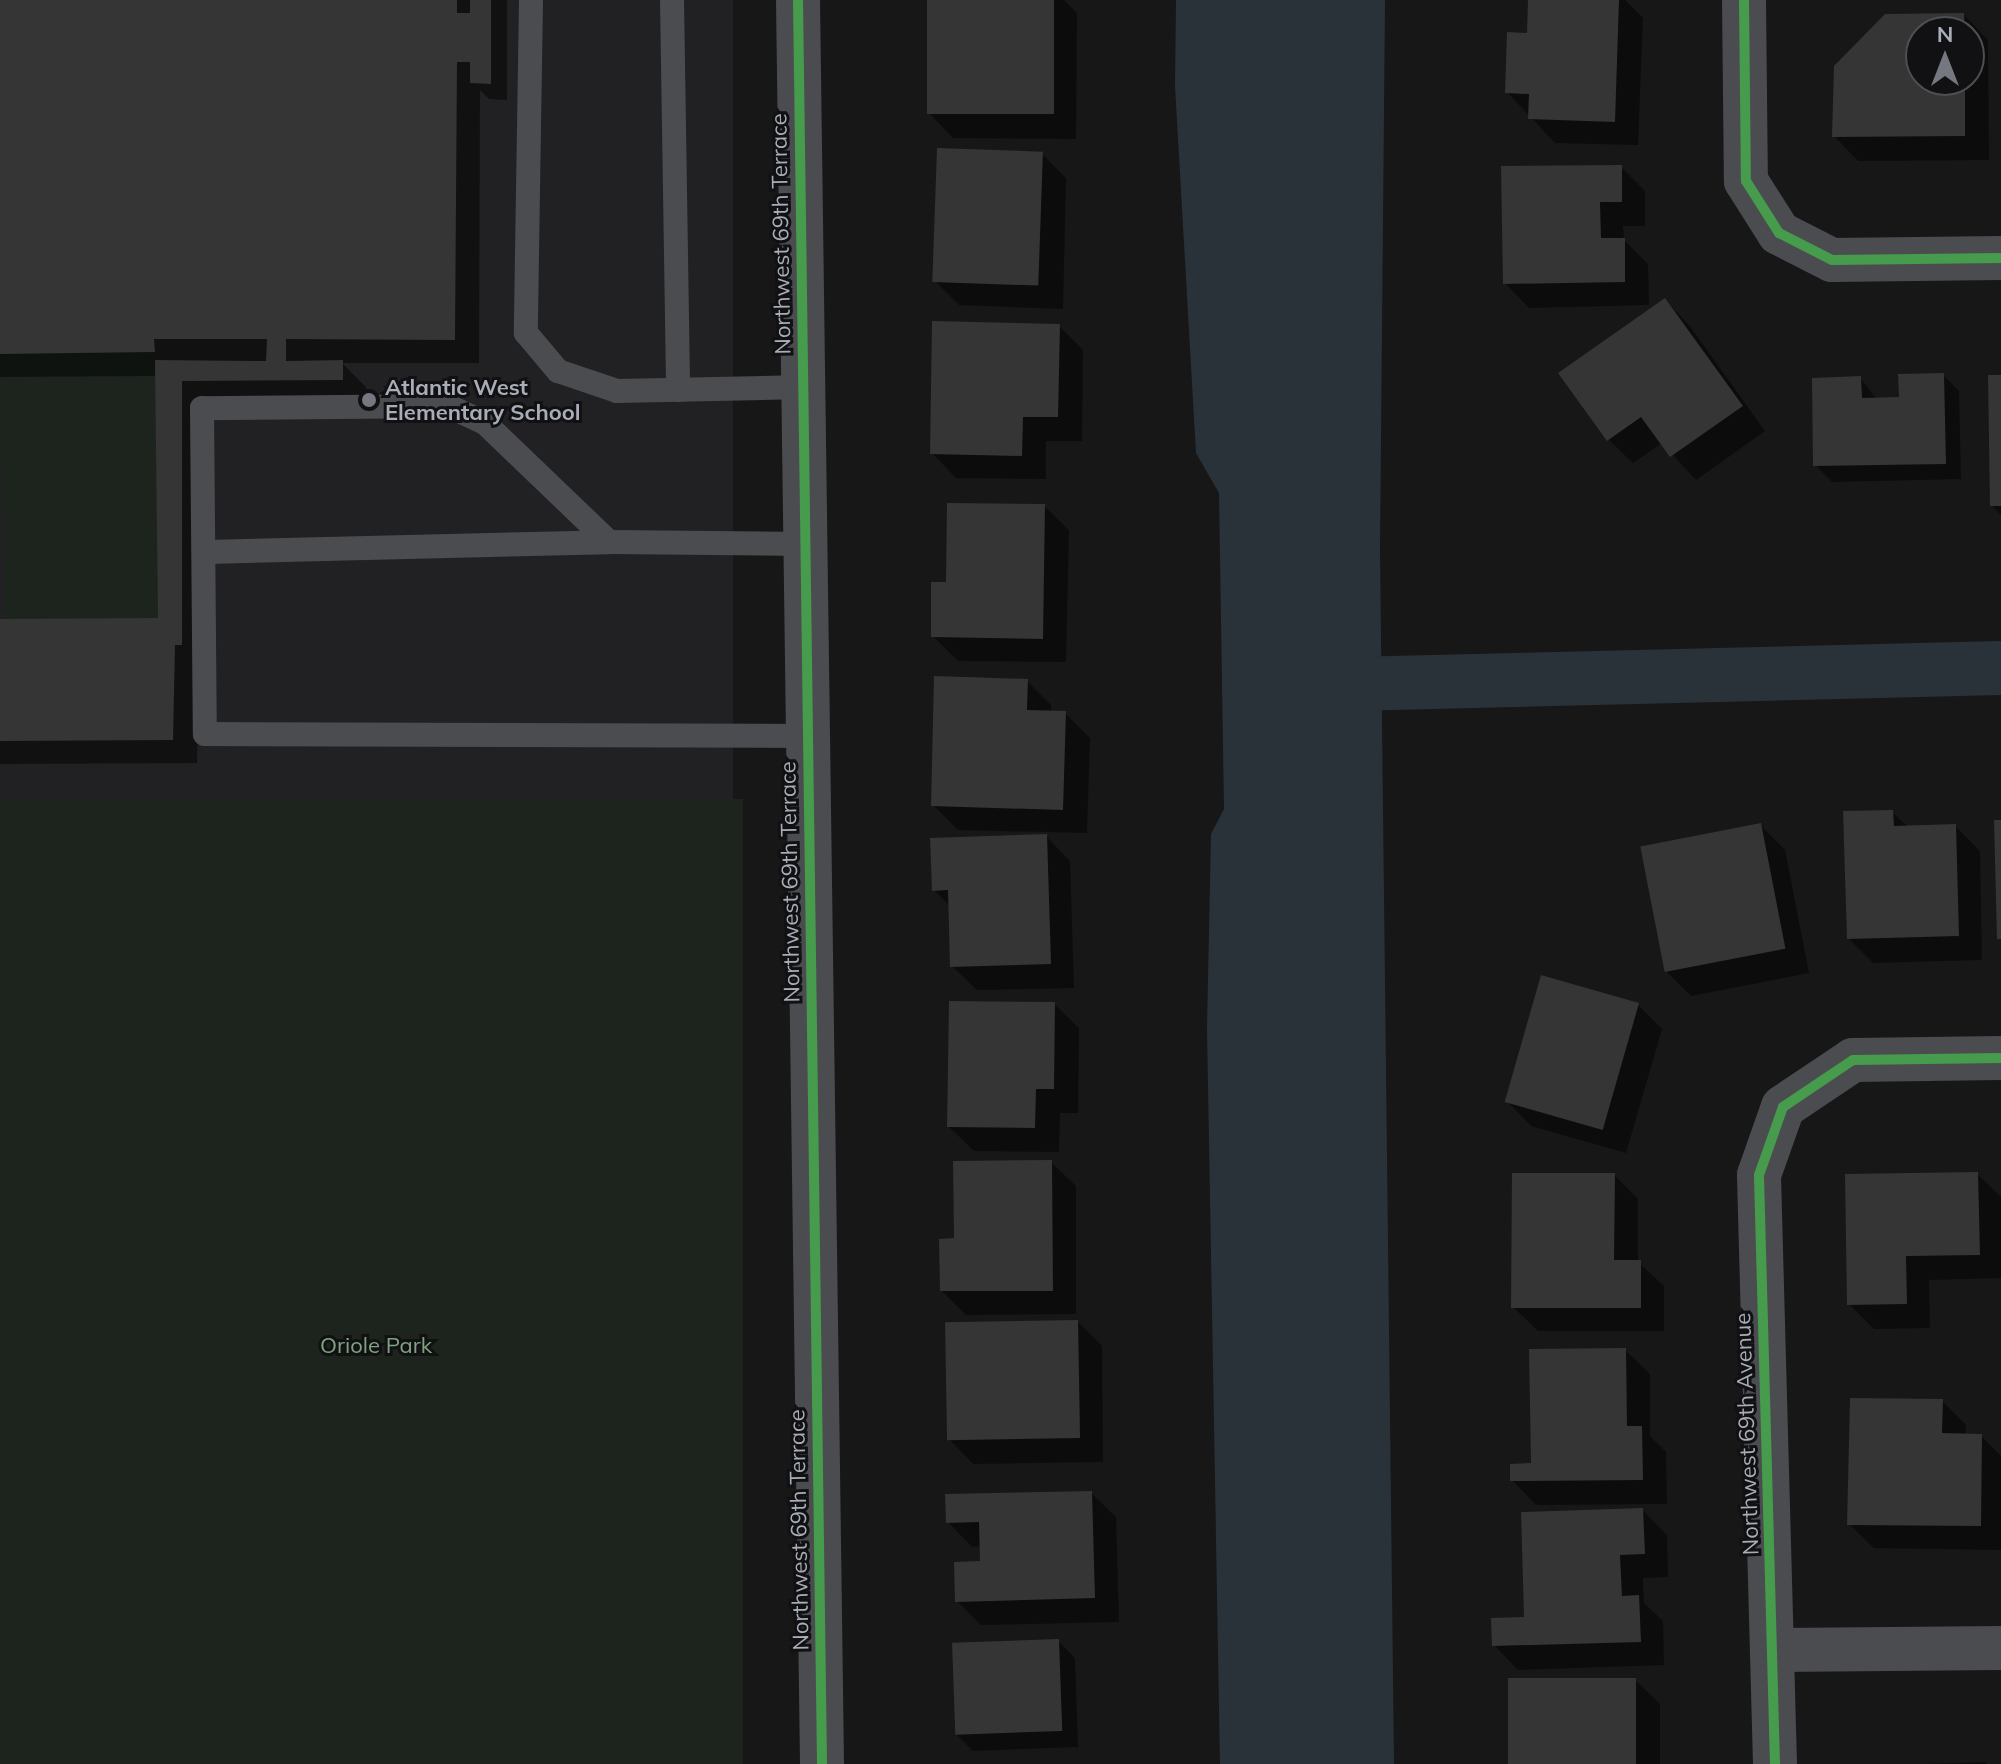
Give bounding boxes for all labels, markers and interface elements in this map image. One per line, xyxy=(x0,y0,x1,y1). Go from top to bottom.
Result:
north arrow xyxy=(1905,16,1985,96)
text: N xyxy=(1937,20,1953,48)
street label: Northwest 69th Terrace xyxy=(766,113,796,355)
place label: Atlantic West Elementary School xyxy=(385,374,581,426)
marker: Atlantic West Elementary School xyxy=(360,391,378,409)
street label: Northwest 69th Terrace xyxy=(775,761,805,1003)
street label: Northwest 69th Avenue xyxy=(1730,1312,1764,1556)
park label: Oriole Park xyxy=(320,1333,432,1359)
street label: Northwest 69th Terrace xyxy=(784,1409,814,1651)

